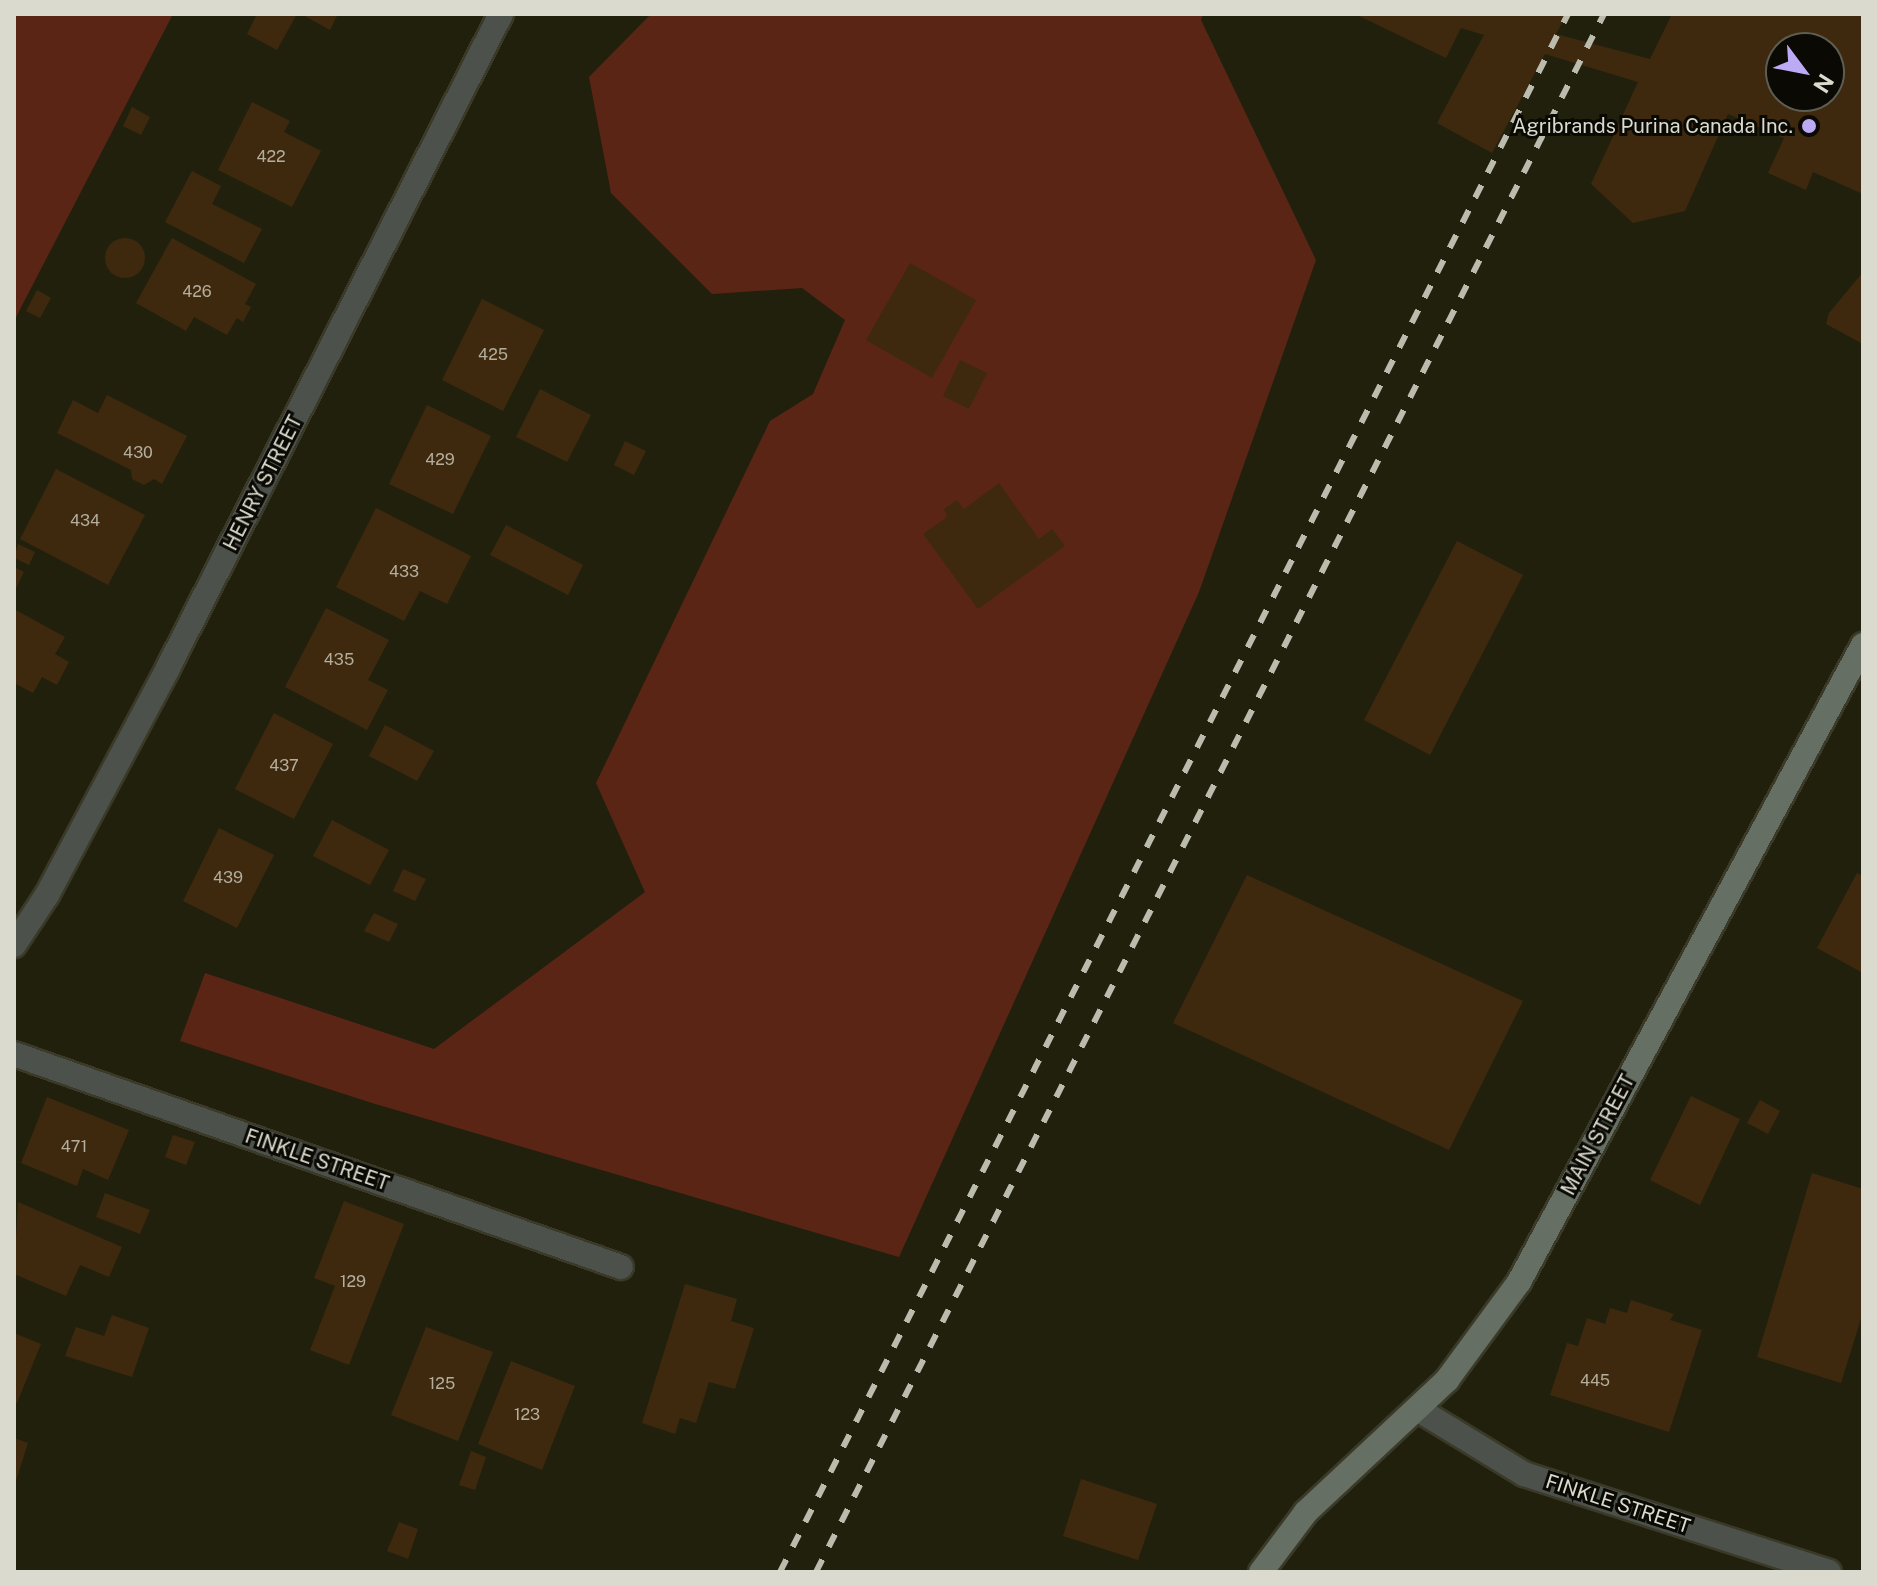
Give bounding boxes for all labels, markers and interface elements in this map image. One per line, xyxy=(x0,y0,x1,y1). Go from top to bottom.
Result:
north arrow xyxy=(1765,32,1845,112)
text: N xyxy=(1808,69,1839,98)
place label: Agribrands Purina Canada Inc. xyxy=(1512,114,1793,138)
marker: Agribrands Purina Canada Inc. xyxy=(1800,117,1818,135)
house number: 422 xyxy=(256,147,286,167)
house number: 426 xyxy=(182,282,212,302)
house number: 425 xyxy=(478,345,508,365)
street label: HENRY STREET xyxy=(219,411,307,555)
house number: 430 xyxy=(123,443,153,463)
house number: 429 xyxy=(425,450,455,470)
house number: 434 xyxy=(70,511,100,531)
house number: 433 xyxy=(389,562,419,582)
house number: 435 xyxy=(324,650,354,670)
house number: 437 xyxy=(269,756,299,776)
house number: 439 xyxy=(213,868,243,888)
street label: MAIN STREET xyxy=(1556,1071,1640,1199)
street label: FINKLE STREET xyxy=(242,1124,392,1196)
house number: 471 xyxy=(61,1137,87,1157)
house number: 129 xyxy=(340,1272,366,1292)
house number: 445 xyxy=(1580,1371,1610,1391)
house number: 125 xyxy=(429,1374,455,1394)
house number: 123 xyxy=(514,1405,540,1425)
street label: FINKLE STREET xyxy=(1543,1469,1693,1539)

